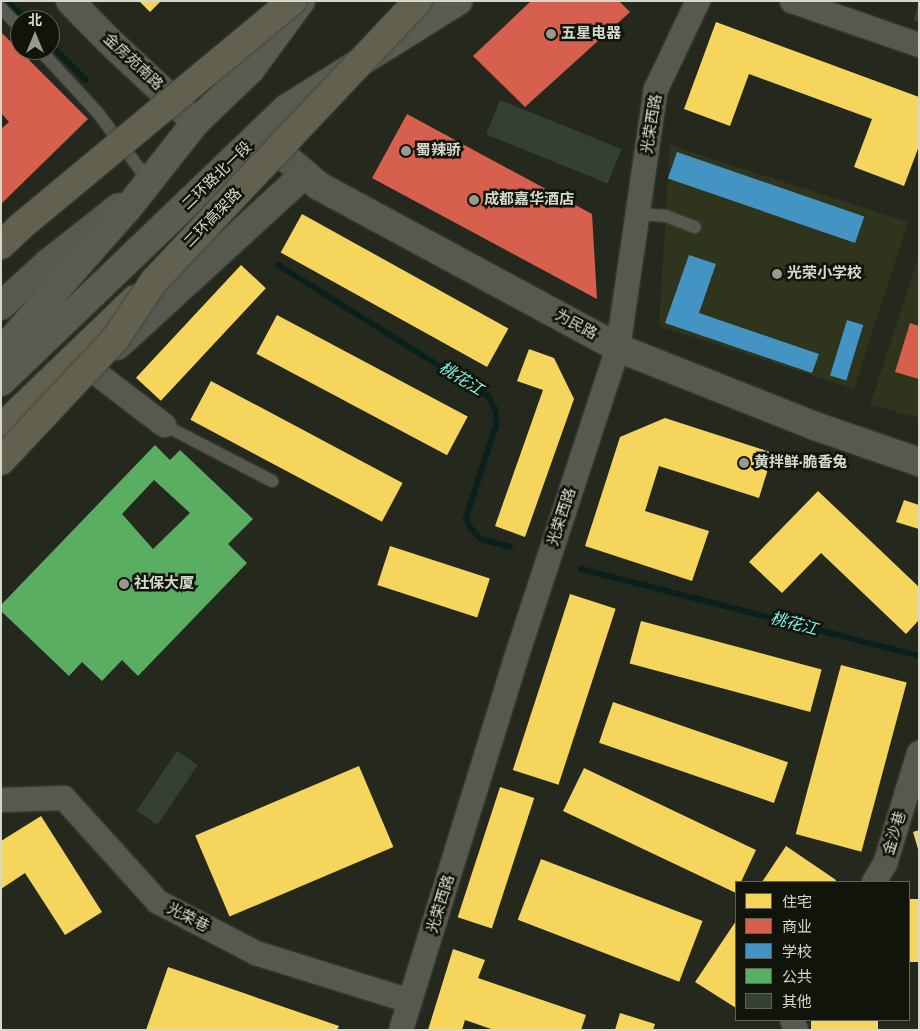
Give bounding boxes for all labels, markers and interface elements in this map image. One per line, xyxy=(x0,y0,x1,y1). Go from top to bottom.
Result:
north arrow xyxy=(10,10,60,60)
text: 北 xyxy=(28,12,42,29)
place label: 五星电器 xyxy=(561,25,621,43)
marker: 五星电器 xyxy=(545,28,557,40)
street label: 金房苑南路 xyxy=(99,30,167,94)
street label: 光荣西路 xyxy=(638,93,666,155)
street label: 二环路北一段 xyxy=(178,138,256,214)
place label: 蜀辣骄 xyxy=(416,142,461,160)
marker: 蜀辣骄 xyxy=(400,145,412,157)
street label: 二环高架路 xyxy=(180,185,246,251)
place label: 成都嘉华酒店 xyxy=(484,191,574,209)
marker: 成都嘉华酒店 xyxy=(468,194,480,206)
place label: 光荣小学校 xyxy=(787,265,862,283)
marker: 光荣小学校 xyxy=(771,268,783,280)
street label: 为民路 xyxy=(552,306,600,344)
water label: 桃花江 xyxy=(436,358,486,400)
place label: 黄拌鲜·脆香兔 xyxy=(754,454,847,472)
marker: 黄拌鲜·脆香兔 xyxy=(738,457,750,469)
street label: 光荣西路 xyxy=(544,486,580,548)
place label: 社保大厦 xyxy=(134,575,194,593)
marker: 社保大厦 xyxy=(118,578,130,590)
water label: 桃花江 xyxy=(768,609,820,639)
street label: 金沙巷 xyxy=(880,809,910,857)
street label: 光荣西路 xyxy=(424,873,458,935)
legend xyxy=(735,881,910,1021)
text: 住宅 xyxy=(782,893,812,911)
street label: 光荣巷 xyxy=(164,900,212,936)
text: 商业 xyxy=(782,918,812,936)
text: 学校 xyxy=(782,943,812,961)
text: 公共 xyxy=(782,968,812,986)
text: 其他 xyxy=(782,993,812,1011)

